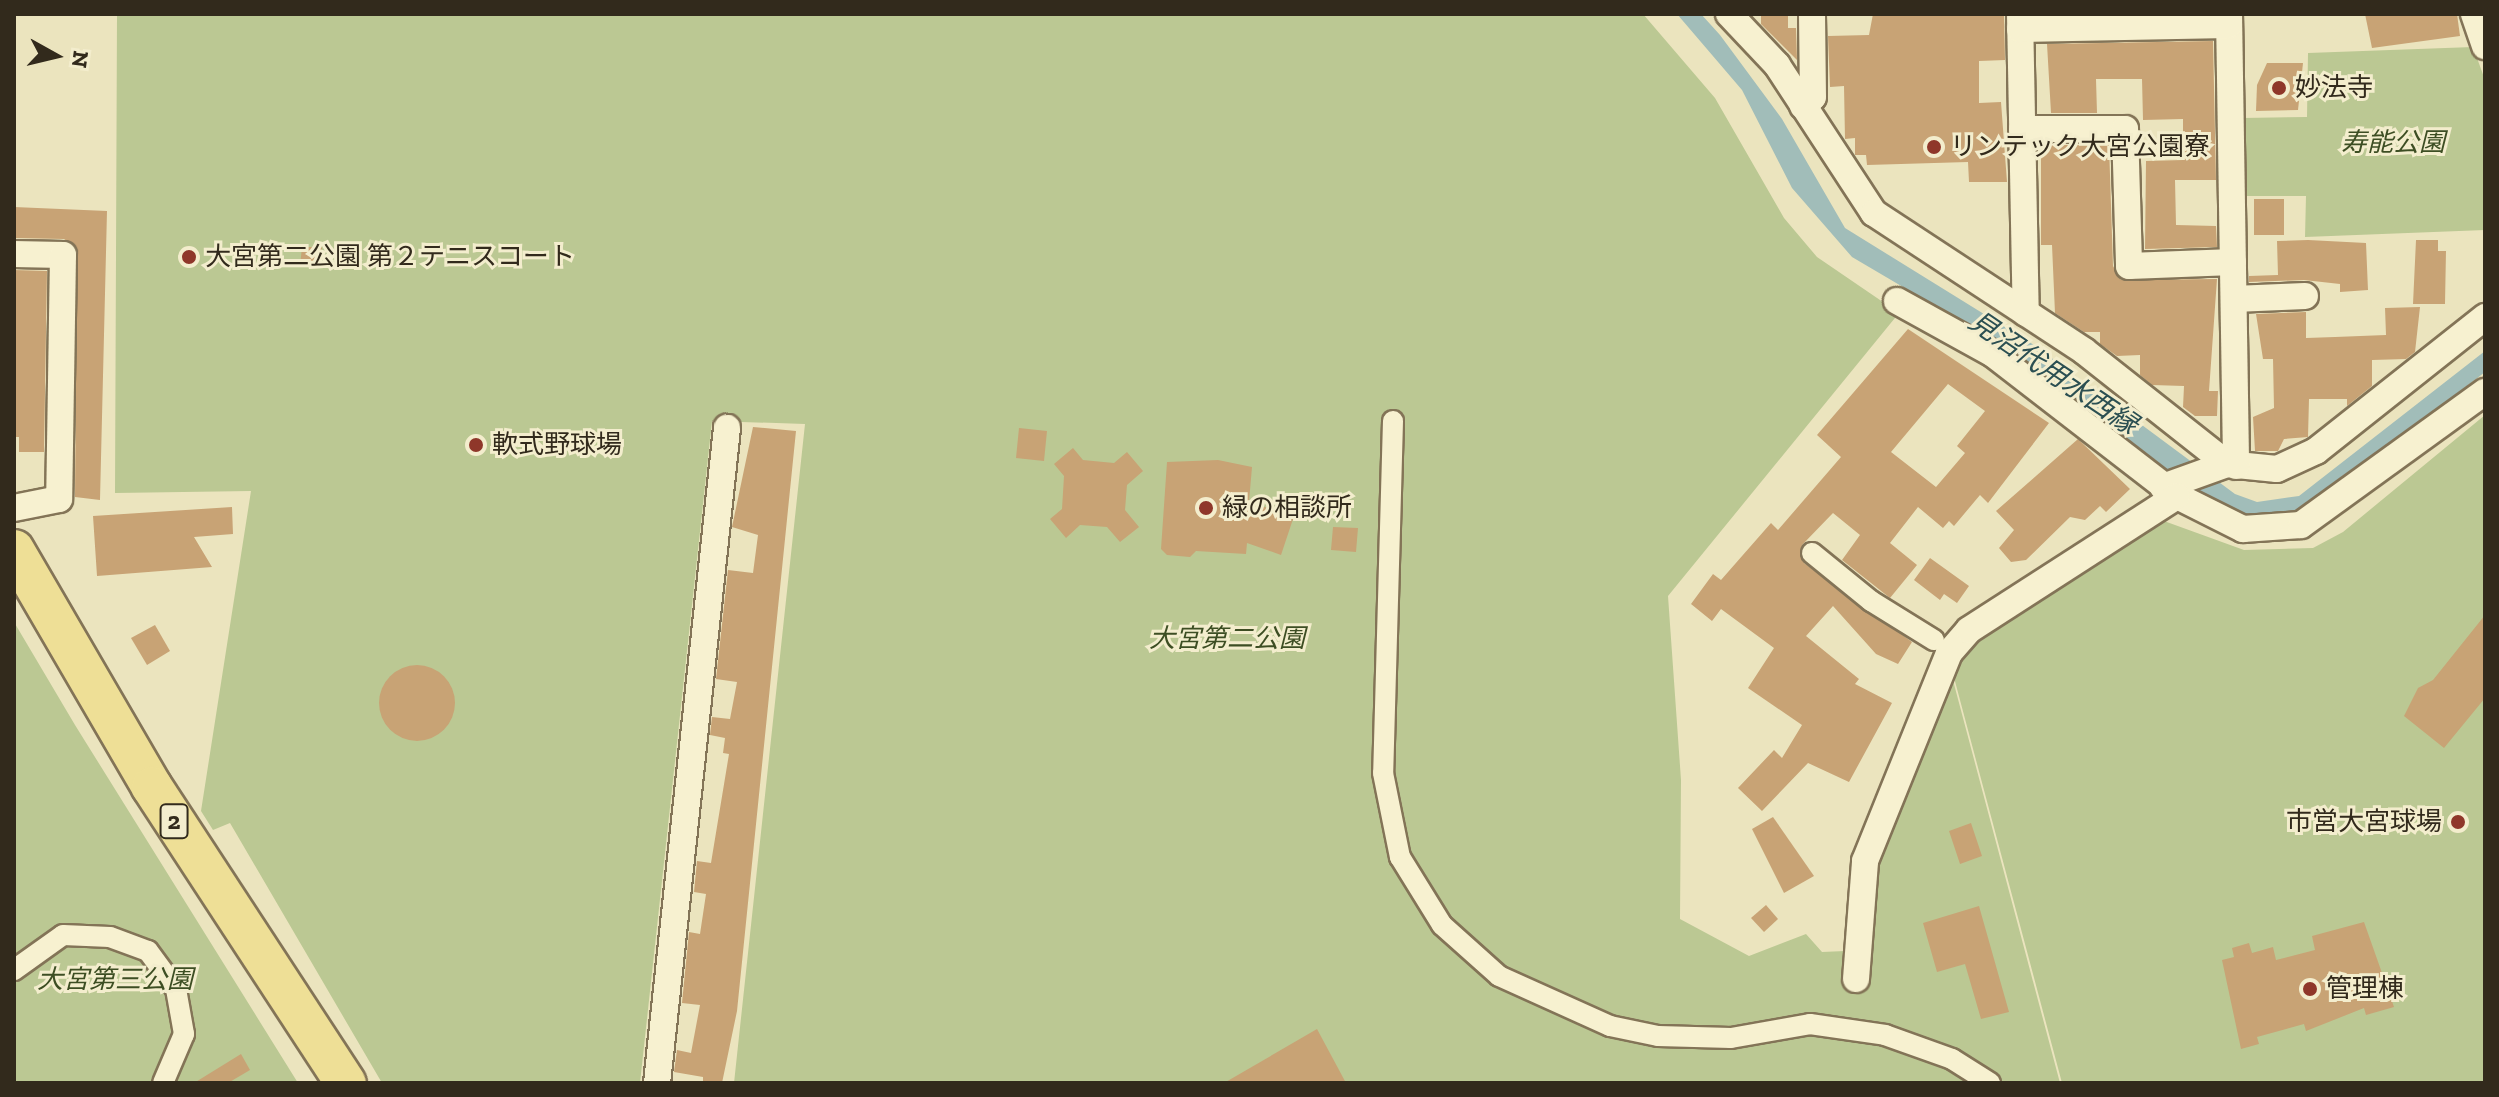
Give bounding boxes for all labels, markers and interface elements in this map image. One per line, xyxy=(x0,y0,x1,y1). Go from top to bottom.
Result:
north arrow xyxy=(16,16,96,96)
text: N xyxy=(66,49,95,70)
place label: 妙法寺 xyxy=(2295,72,2373,104)
marker: 妙法寺 xyxy=(2270,79,2288,97)
park label: 寿能公園 xyxy=(2341,127,2445,159)
place label: リンテック大宮公園寮 xyxy=(1950,131,2210,163)
marker: リンテック大宮公園寮 xyxy=(1925,138,1943,156)
place label: 大宮第二公園 第２テニスコート xyxy=(205,241,575,273)
marker: 大宮第二公園 第２テニスコート xyxy=(180,248,198,266)
water label: 見沼代用水西縁 xyxy=(1962,304,2144,442)
place label: 軟式野球場 xyxy=(492,429,622,461)
marker: 軟式野球場 xyxy=(467,436,485,454)
place label: 緑の相談所 xyxy=(1222,492,1352,524)
marker: 緑の相談所 xyxy=(1197,499,1215,517)
park label: 大宮第二公園 xyxy=(1149,623,1305,655)
road number: 2 xyxy=(158,801,190,841)
place label: 市営大宮球場 xyxy=(2286,806,2442,838)
marker: 市営大宮球場 xyxy=(2449,813,2467,831)
park label: 大宮第三公園 xyxy=(37,964,193,996)
place label: 管理棟 xyxy=(2326,973,2404,1005)
marker: 管理棟 xyxy=(2301,980,2319,998)

